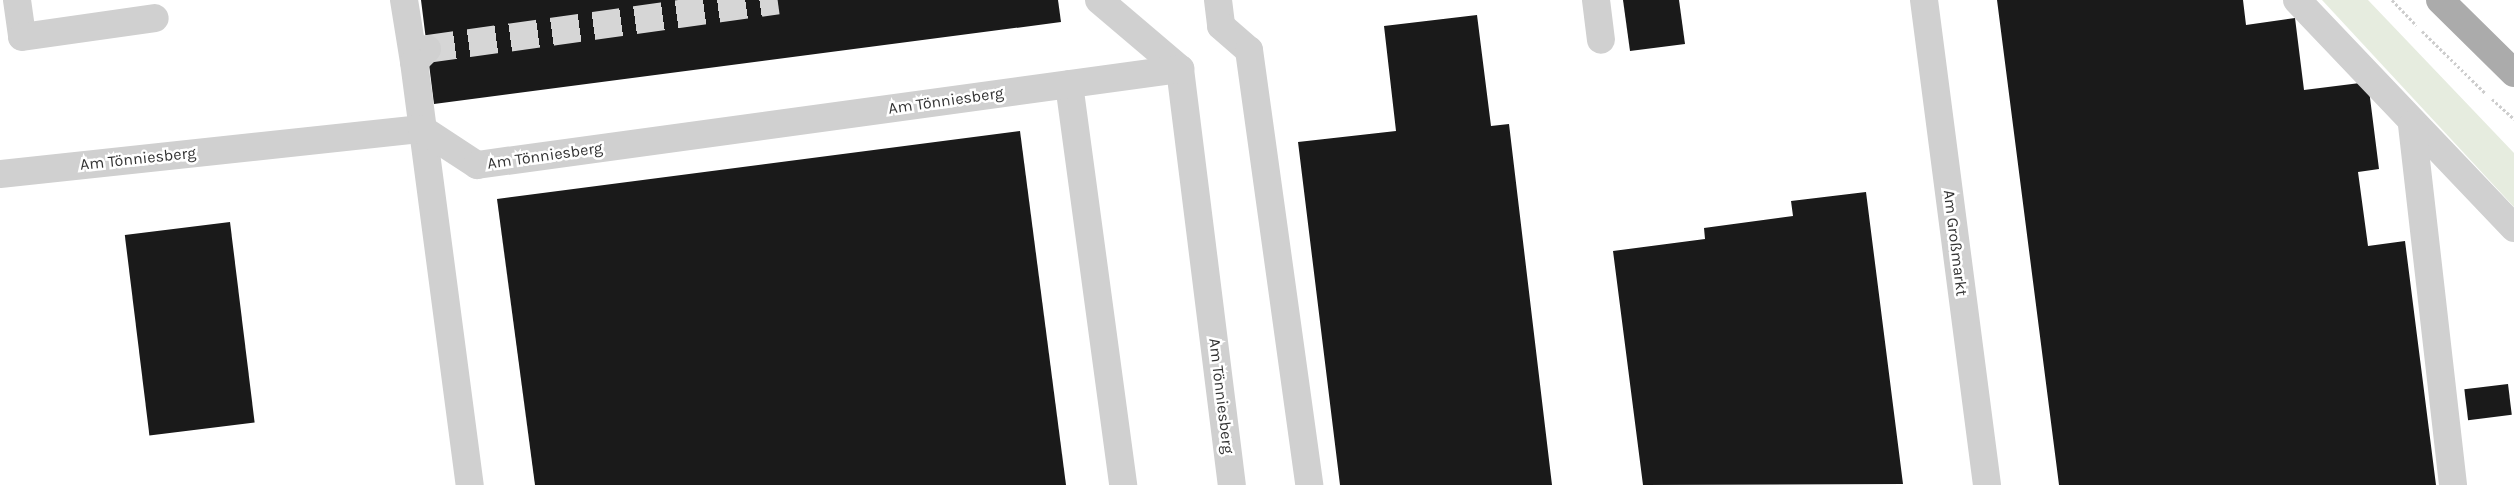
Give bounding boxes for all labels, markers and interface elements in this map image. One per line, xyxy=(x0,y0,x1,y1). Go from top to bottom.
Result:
street label: Am Tönniesberg xyxy=(887,83,1005,119)
street label: Am Tönniesberg xyxy=(486,138,604,174)
street label: Am Tönniesberg xyxy=(79,143,197,175)
street label: Am Großmarkt xyxy=(1939,189,1971,297)
street label: Am Tönniesberg xyxy=(1204,337,1238,455)

